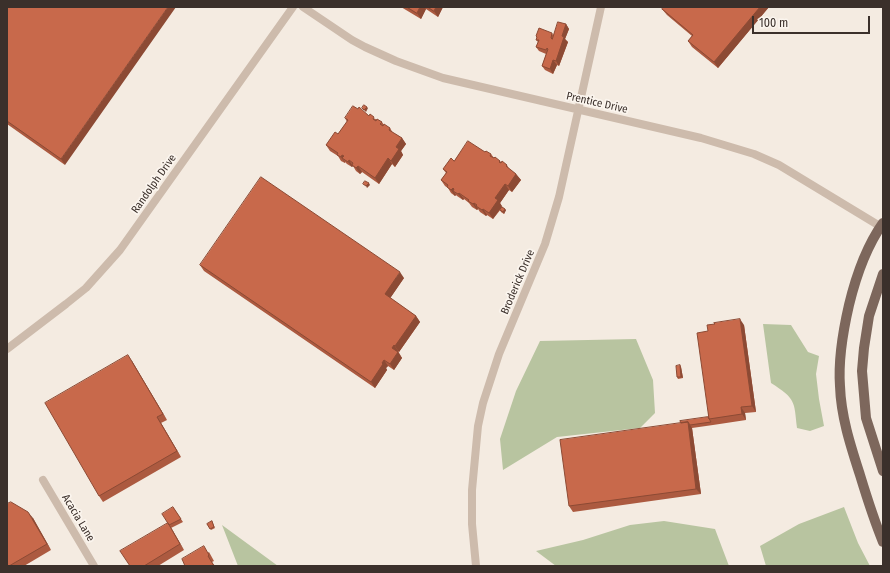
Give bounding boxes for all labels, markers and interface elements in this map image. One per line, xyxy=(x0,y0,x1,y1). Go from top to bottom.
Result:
scale bar xyxy=(754,8,872,34)
text: 100 m xyxy=(759,16,788,30)
street label: Prentice Drive xyxy=(565,90,629,116)
street label: Randolph Drive xyxy=(129,152,179,216)
street label: Broderick Drive xyxy=(498,248,538,316)
street label: Acacia Lane xyxy=(59,492,97,544)

